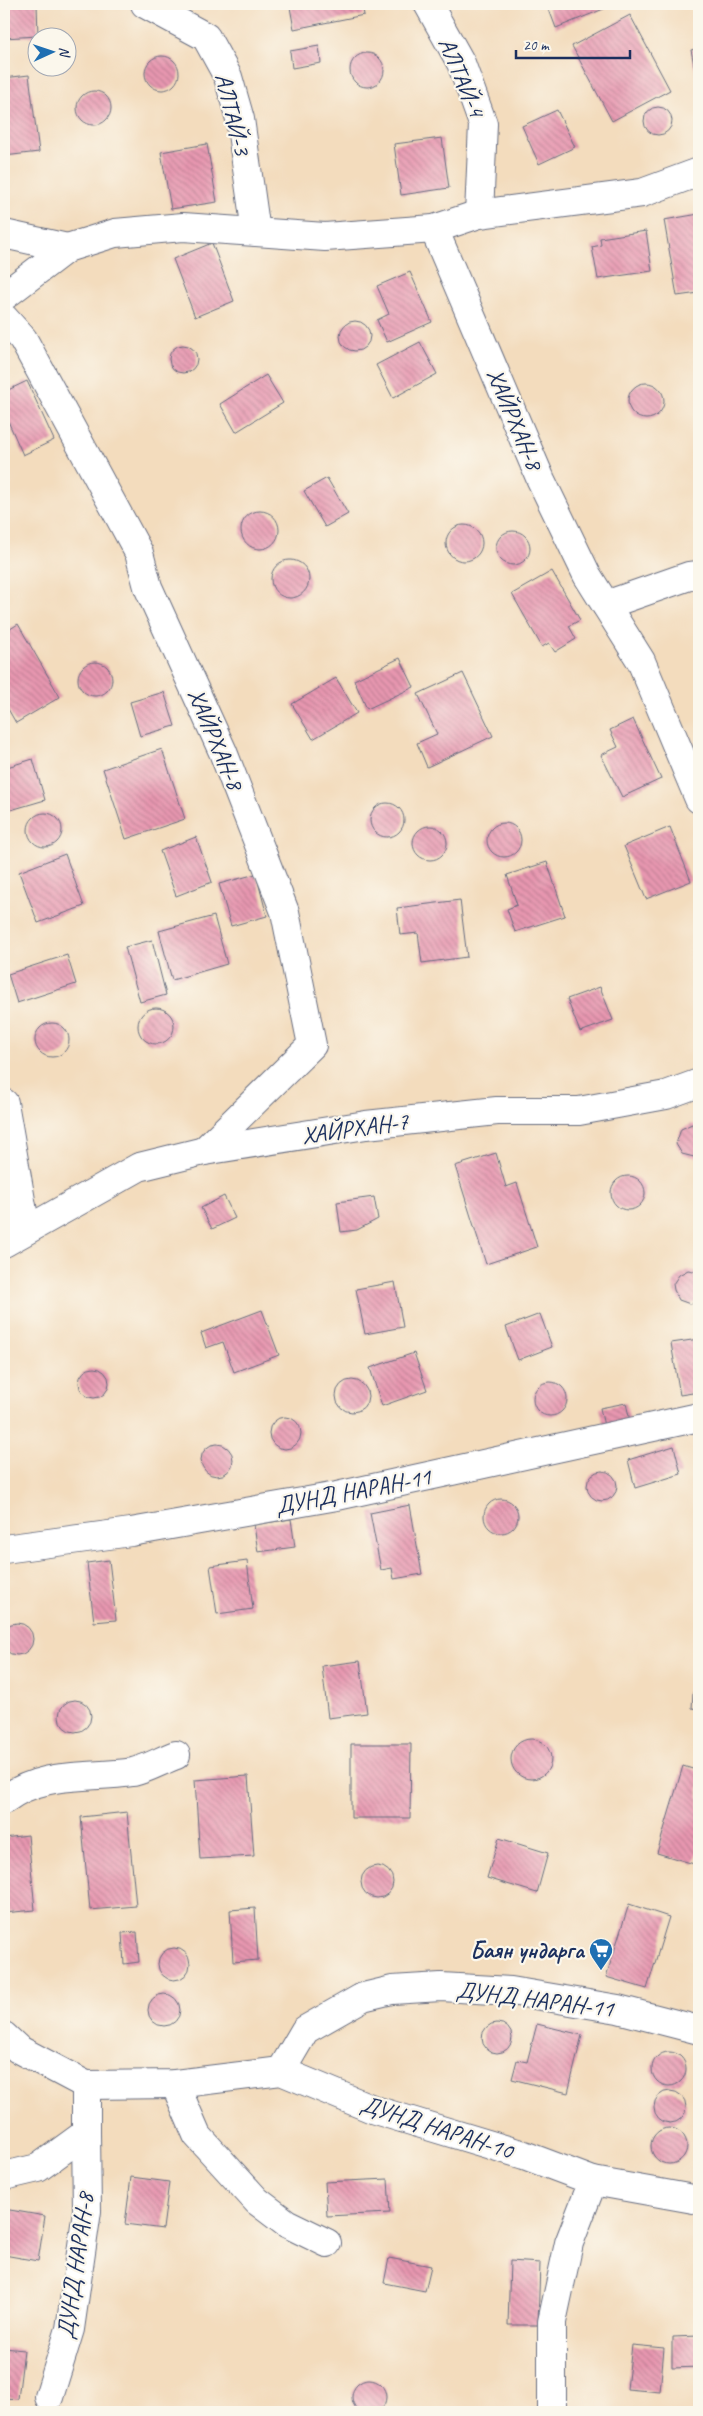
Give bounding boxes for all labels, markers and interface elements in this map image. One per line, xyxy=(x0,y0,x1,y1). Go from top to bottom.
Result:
north arrow xyxy=(28,28,78,78)
scale bar xyxy=(516,28,629,60)
street label: АЛТАЙ-4 xyxy=(432,33,493,123)
text: 20 m xyxy=(523,36,550,55)
text: N xyxy=(56,47,73,58)
street label: АЛТАЙ-3 xyxy=(208,70,258,160)
street label: ХАЙРХАН-8 xyxy=(480,364,551,476)
street label: ХАЙРХАН-8 xyxy=(181,684,252,796)
street label: ХАЙРХАН-7 xyxy=(300,1106,411,1150)
street label: ДУНД НАРАН-11 xyxy=(273,1461,435,1521)
place label: Баян ундарга xyxy=(470,1935,585,1965)
supermarket icon: Баян ундарга xyxy=(588,1937,614,1971)
street label: ДУНД НАРАН-11 xyxy=(455,1974,617,2024)
street label: ДУНД НАРАН-10 xyxy=(357,2088,519,2166)
street label: ДУНД НАРАН-8 xyxy=(50,2189,100,2341)

